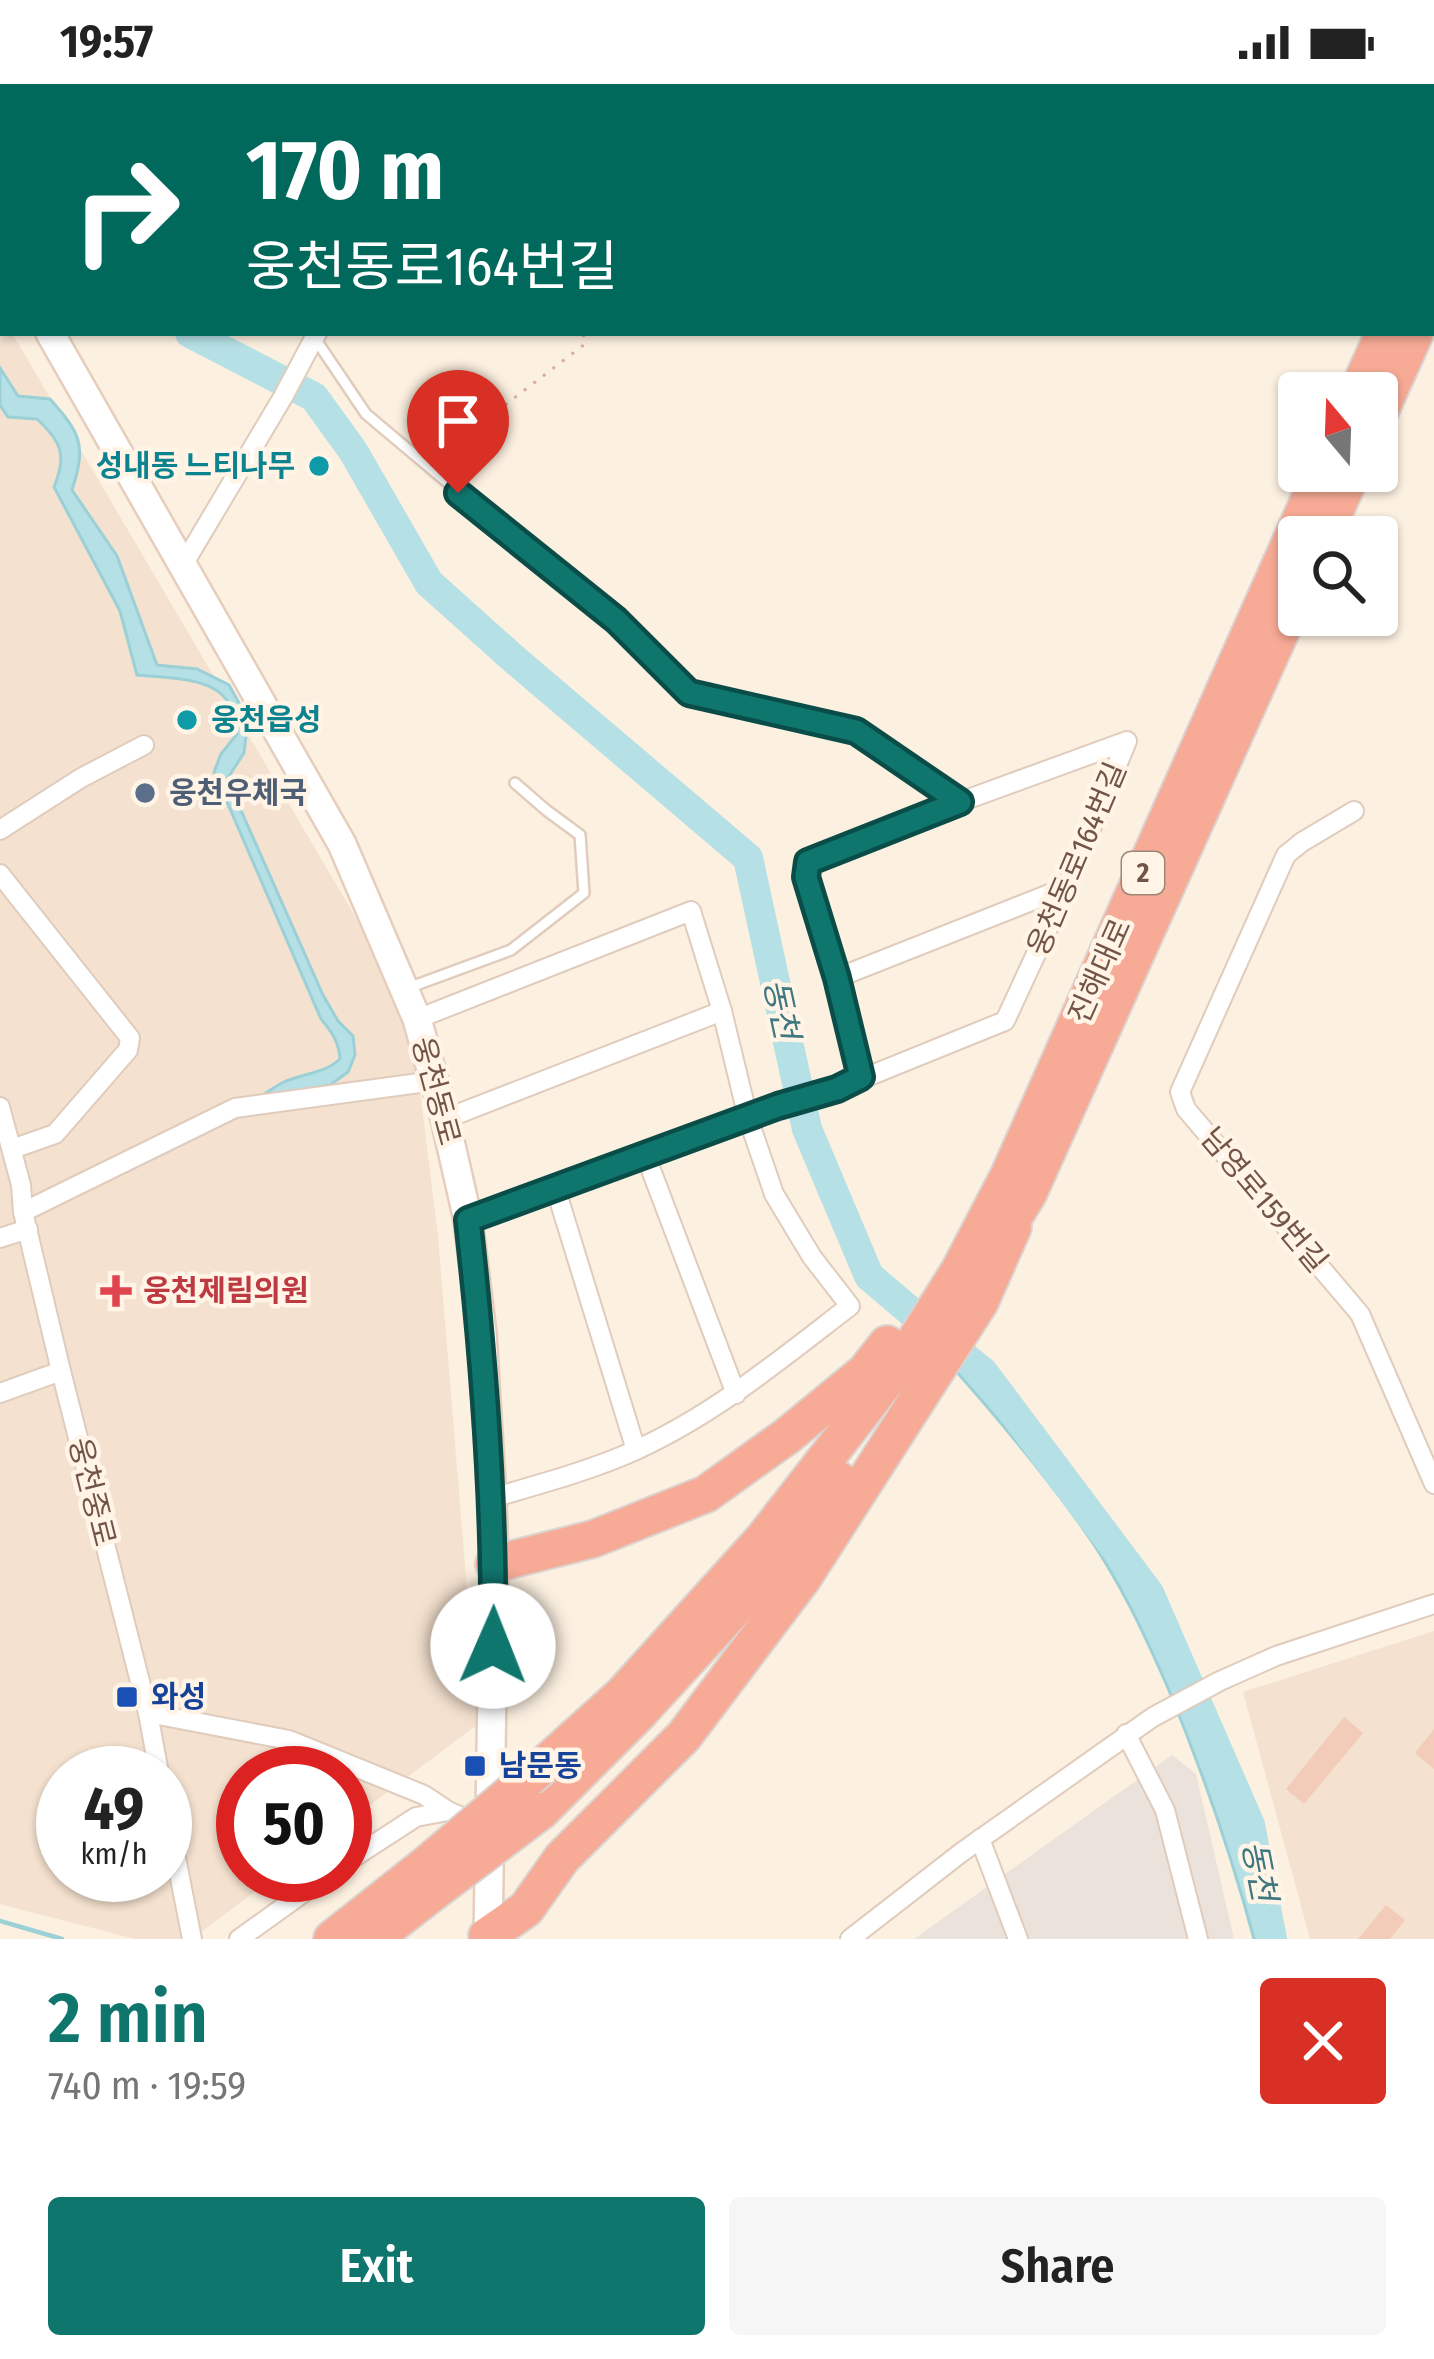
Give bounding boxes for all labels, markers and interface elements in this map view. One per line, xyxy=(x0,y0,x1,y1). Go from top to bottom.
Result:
text: 19:57 xyxy=(60,15,153,69)
text: 170 m xyxy=(246,120,444,221)
icon: right xyxy=(48,132,204,288)
text: 웅천동로164번길 xyxy=(246,235,618,299)
pin xyxy=(407,370,509,493)
north arrow xyxy=(1278,372,1398,492)
map controls xyxy=(1278,372,1398,636)
icon: arrive xyxy=(425,388,491,454)
place label: 성내동 느티나무 xyxy=(96,448,295,484)
marker: 성내동 느티나무 xyxy=(306,453,332,479)
button: search xyxy=(1278,516,1398,636)
place label: 웅천읍성 xyxy=(211,702,321,738)
marker: 웅천읍성 xyxy=(174,707,200,733)
street label: 웅천동로164번길 xyxy=(1020,757,1134,961)
place label: 웅천우체국 xyxy=(169,775,307,811)
marker: 웅천우체국 xyxy=(132,780,158,806)
road number: 2 xyxy=(1122,852,1164,894)
street label: 진해대로 xyxy=(1061,913,1139,1029)
water label: 동천 xyxy=(755,975,808,1046)
street label: 웅천동로 xyxy=(404,1033,468,1149)
street label: 남영로159번길 xyxy=(1193,1120,1335,1280)
place label: 웅천제림의원 xyxy=(143,1273,309,1309)
marker: 웅천제림의원 xyxy=(100,1275,132,1307)
street label: 웅천중로 xyxy=(61,1434,123,1550)
position arrow xyxy=(430,1583,556,1709)
place label: 와성 xyxy=(151,1679,206,1715)
marker: 와성 xyxy=(114,1684,140,1710)
speed limit sign: 50 xyxy=(216,1746,372,1902)
place label: 남문동 xyxy=(499,1748,582,1784)
marker: 남문동 xyxy=(462,1753,488,1779)
text: 49 xyxy=(84,1773,144,1845)
text: km/h xyxy=(81,1836,147,1872)
water label: 동천 xyxy=(1234,1837,1285,1908)
text: 2 min xyxy=(48,1975,208,2061)
button: close xyxy=(1260,1978,1386,2104)
text: 740 m · 19:59 xyxy=(48,2063,246,2109)
button: Exit xyxy=(48,2197,705,2335)
button: Share xyxy=(729,2197,1386,2335)

